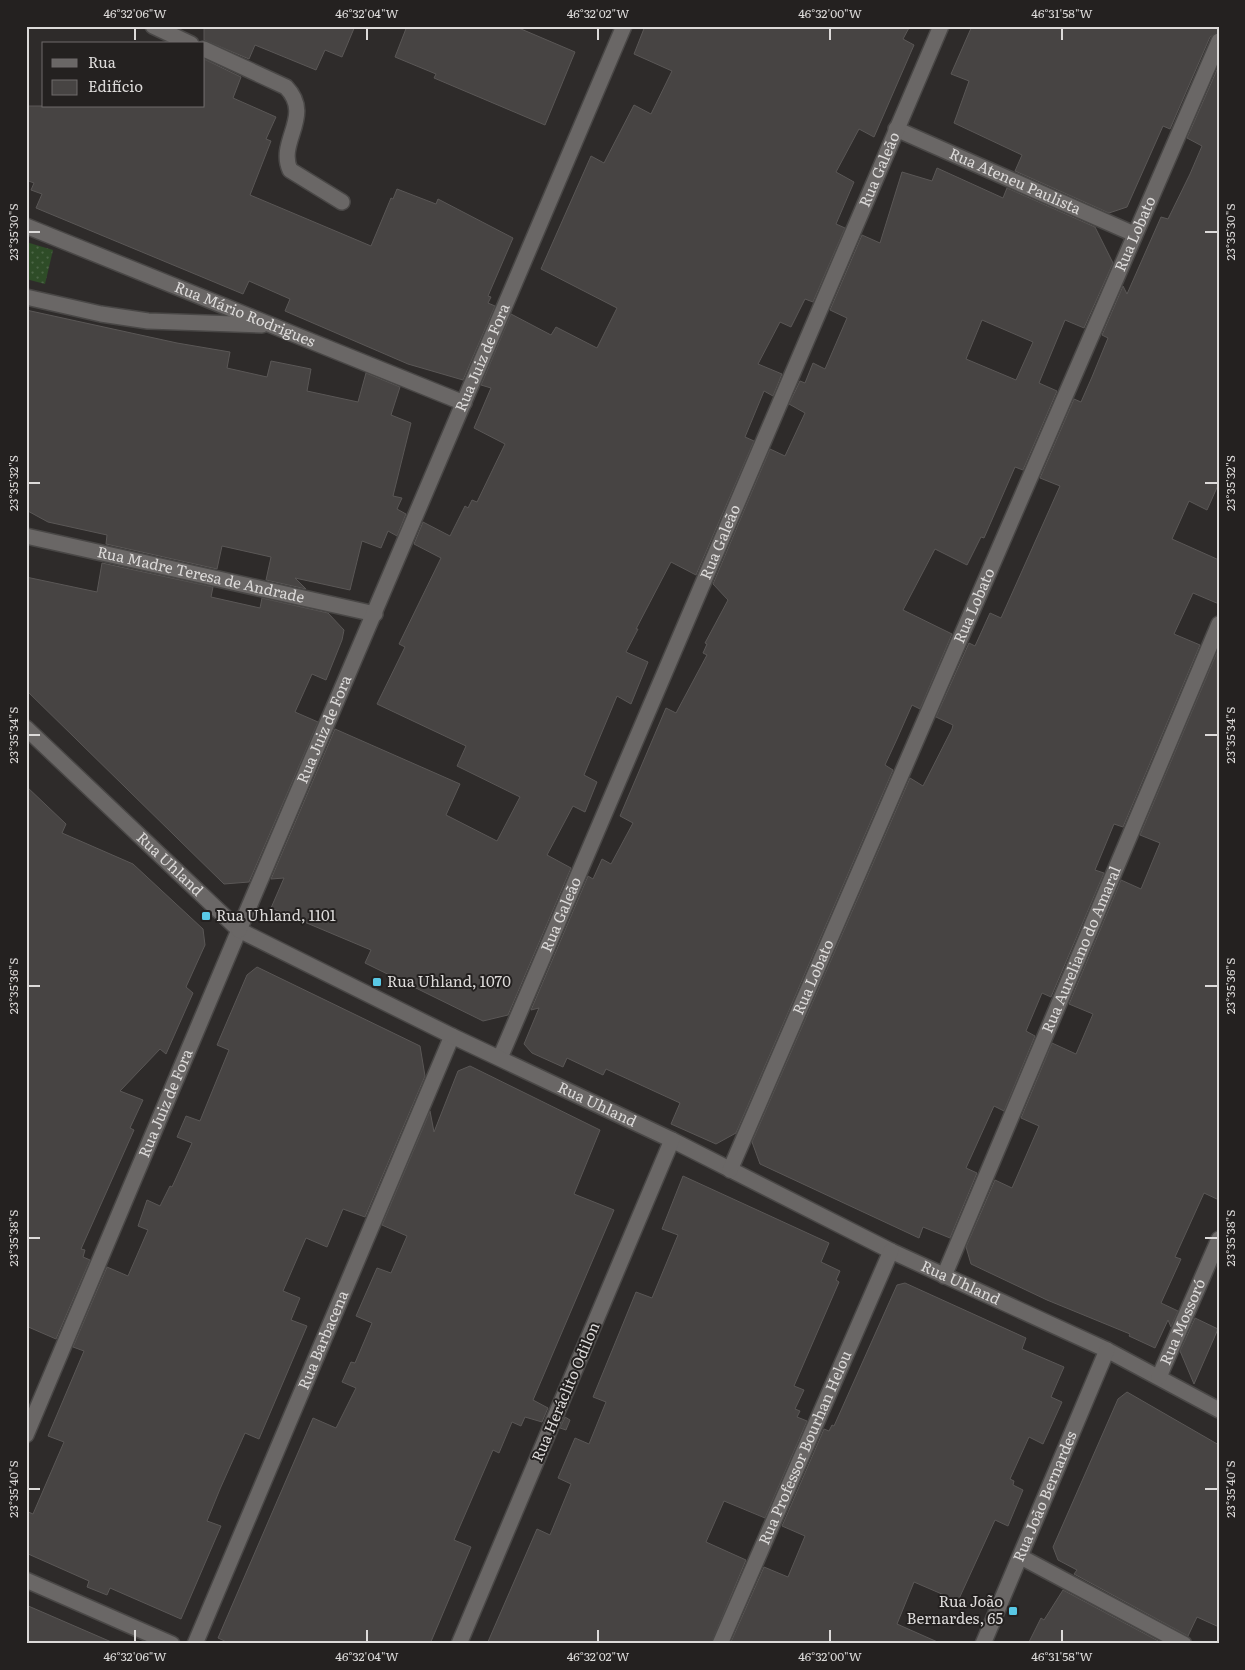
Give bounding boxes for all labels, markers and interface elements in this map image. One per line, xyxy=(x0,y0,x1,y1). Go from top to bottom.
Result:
text: 46°32'06"W xyxy=(103,4,167,22)
text: 46°32'04"W xyxy=(335,4,399,22)
text: 46°32'02"W xyxy=(567,4,629,22)
text: 46°32'00"W xyxy=(798,4,862,22)
text: 46°31'58"W xyxy=(1031,4,1093,22)
legend xyxy=(42,42,205,108)
text: Rua xyxy=(88,50,117,73)
text: Edifício xyxy=(88,74,143,97)
street label: Rua Galeão xyxy=(852,128,905,210)
street label: Rua Ateneu Paulista xyxy=(946,141,1086,220)
street label: Rua Lobato xyxy=(1108,192,1161,275)
text: 23°35'30"S xyxy=(4,203,22,261)
text: 23°35'30"S xyxy=(1221,203,1239,261)
street label: Rua Mário Rodrigues xyxy=(171,274,319,352)
street label: Rua Juiz de Fora xyxy=(448,298,515,415)
text: 23°35'32"S xyxy=(4,455,22,511)
text: 23°35'32"S xyxy=(1221,455,1239,511)
street label: Rua Galeão xyxy=(693,500,745,583)
street label: Rua Madre Teresa de Andrade xyxy=(95,539,307,608)
street label: Rua Lobato xyxy=(947,563,1000,646)
street label: Rua Juiz de Fora xyxy=(290,670,357,787)
text: 23°35'34"S xyxy=(4,707,22,763)
text: 23°35'34"S xyxy=(1221,707,1239,763)
street label: Rua Uhland xyxy=(132,826,209,901)
street label: Rua Aureliano do Amaral xyxy=(1035,862,1126,1036)
street label: Rua Galeão xyxy=(534,873,586,955)
place label: Rua Uhland, 1101 xyxy=(216,903,336,926)
marker: Rua Uhland, 1101 xyxy=(200,910,212,922)
street label: Rua Lobato xyxy=(786,935,839,1018)
text: 23°35'36"S xyxy=(4,958,22,1014)
text: 23°35'36"S xyxy=(1221,958,1239,1014)
place label: Rua Uhland, 1070 xyxy=(387,969,511,992)
marker: Rua Uhland, 1070 xyxy=(371,976,383,988)
street label: Rua Juiz de Fora xyxy=(131,1044,198,1161)
street label: Rua Uhland xyxy=(554,1075,641,1132)
text: 23°35'38"S xyxy=(4,1210,22,1266)
text: 23°35'38"S xyxy=(1221,1210,1239,1266)
street label: Rua Uhland xyxy=(918,1253,1005,1310)
street label: Rua Mossoró xyxy=(1153,1274,1211,1368)
street label: Rua Barbacena xyxy=(291,1285,354,1393)
street label: Rua Heráclito Odilon xyxy=(525,1318,604,1465)
street label: Rua Professor Bourhan Helou xyxy=(752,1346,857,1548)
street label: Rua João Bernardes xyxy=(1006,1427,1082,1565)
text: 23°35'40"S xyxy=(4,1460,22,1518)
text: 23°35'40"S xyxy=(1221,1460,1239,1518)
place label: Rua João Bernardes, 65 xyxy=(907,1589,1003,1629)
marker: Rua João Bernardes, 65 xyxy=(1007,1605,1019,1617)
text: 46°32'06"W xyxy=(103,1647,167,1665)
text: 46°32'04"W xyxy=(335,1647,399,1665)
text: 46°32'02"W xyxy=(567,1647,629,1665)
text: 46°32'00"W xyxy=(798,1647,862,1665)
text: 46°31'58"W xyxy=(1031,1647,1093,1665)

